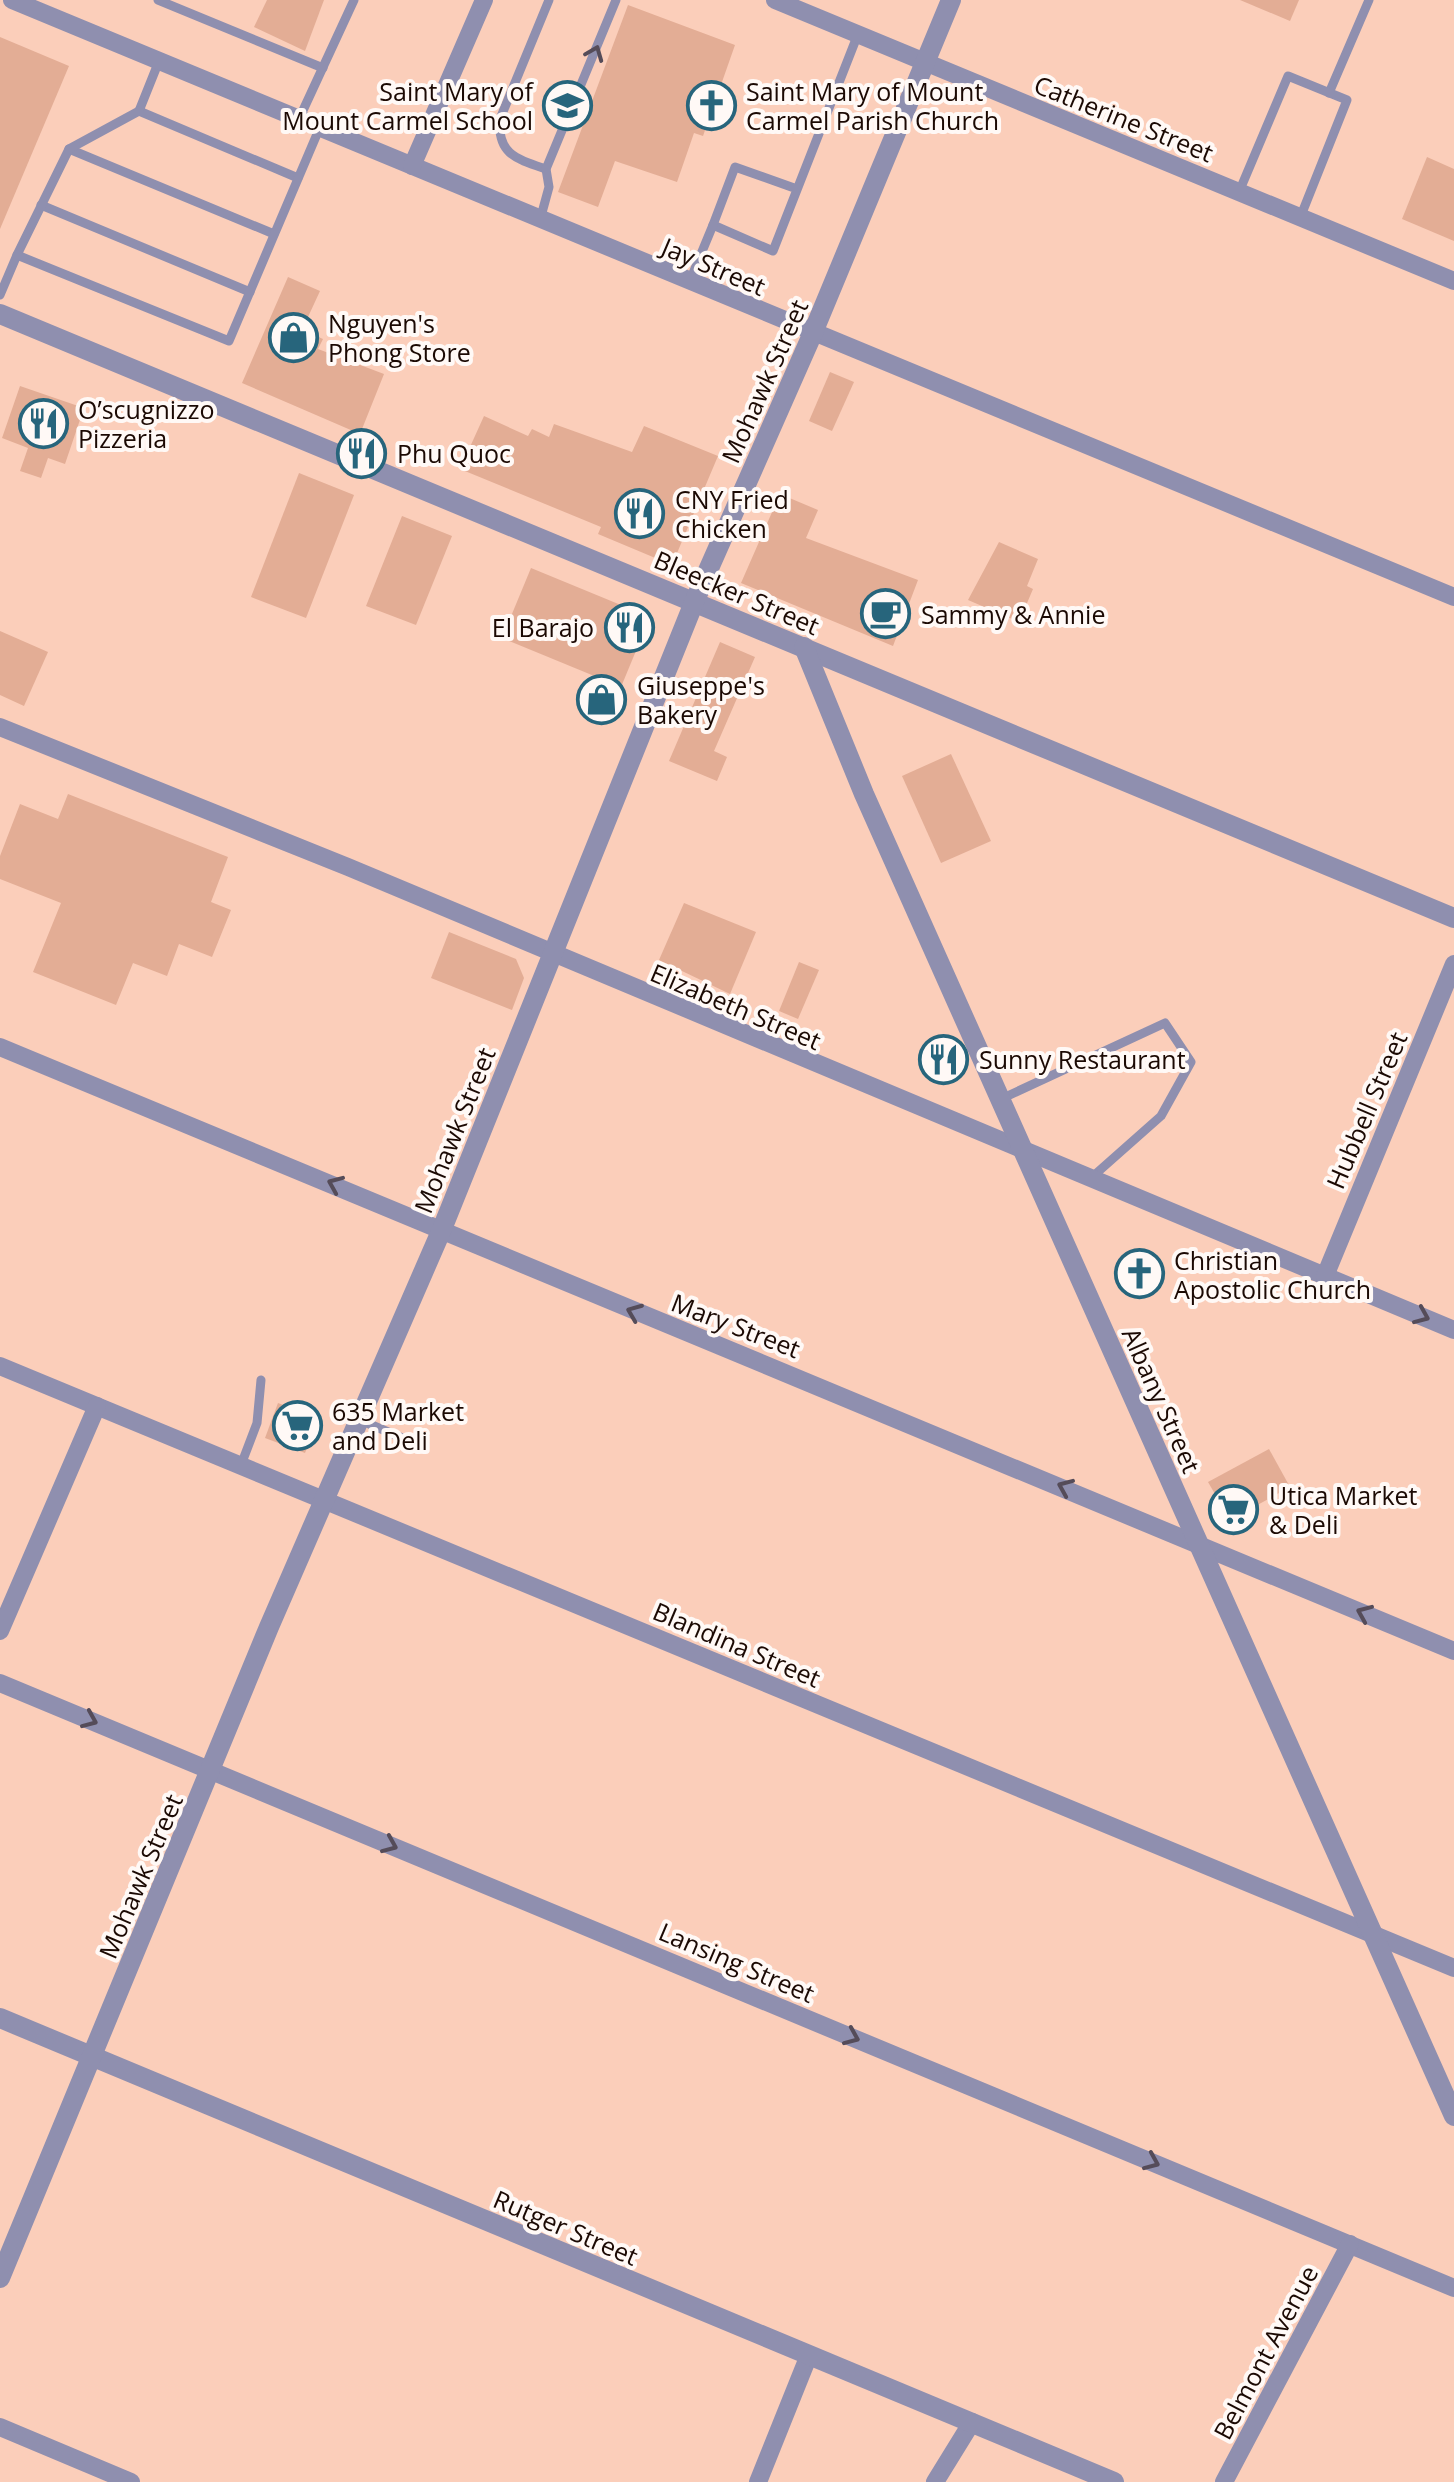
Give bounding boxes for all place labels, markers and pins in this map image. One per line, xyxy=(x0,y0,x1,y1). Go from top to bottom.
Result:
place label: Saint Mary of Mount Carmel School xyxy=(282,74,535,137)
place label: Saint Mary of Mount Carmel Parish Church xyxy=(746,74,999,137)
school or university icon: Saint Mary of Mount Carmel School xyxy=(542,79,594,131)
church icon: Saint Mary of Mount Carmel Parish Church xyxy=(685,79,737,131)
place label: Nguyen's Phong Store xyxy=(328,306,471,369)
shop icon: Nguyen's Phong Store xyxy=(267,311,319,363)
place label: O’scugnizzo Pizzeria xyxy=(78,392,215,455)
restaurant icon: O’scugnizzo Pizzeria xyxy=(17,397,69,449)
restaurant icon: Phu Quoc xyxy=(336,427,388,479)
place label: Phu Quoc xyxy=(397,436,511,470)
place label: CNY Fried Chicken xyxy=(675,482,789,545)
restaurant icon: CNY Fried Chicken xyxy=(614,487,666,539)
cafe icon: Sammy & Annie xyxy=(860,588,912,640)
place label: Sammy & Annie xyxy=(921,597,1105,631)
restaurant icon: El Barajo xyxy=(603,601,655,653)
place label: El Barajo xyxy=(492,610,594,644)
place label: Giuseppe's Bakery xyxy=(637,668,765,731)
shop icon: Giuseppe's Bakery xyxy=(576,673,628,725)
restaurant icon: Sunny Restaurant xyxy=(918,1033,970,1085)
place label: Sunny Restaurant xyxy=(979,1042,1186,1076)
place label: Christian Apostolic Church xyxy=(1174,1243,1371,1306)
church icon: Christian Apostolic Church xyxy=(1113,1248,1165,1300)
place label: 635 Market and Deli xyxy=(332,1394,464,1457)
supermarket icon: 635 Market and Deli xyxy=(271,1399,323,1451)
place label: Utica Market & Deli xyxy=(1269,1478,1418,1541)
supermarket icon: Utica Market & Deli xyxy=(1208,1483,1260,1535)

